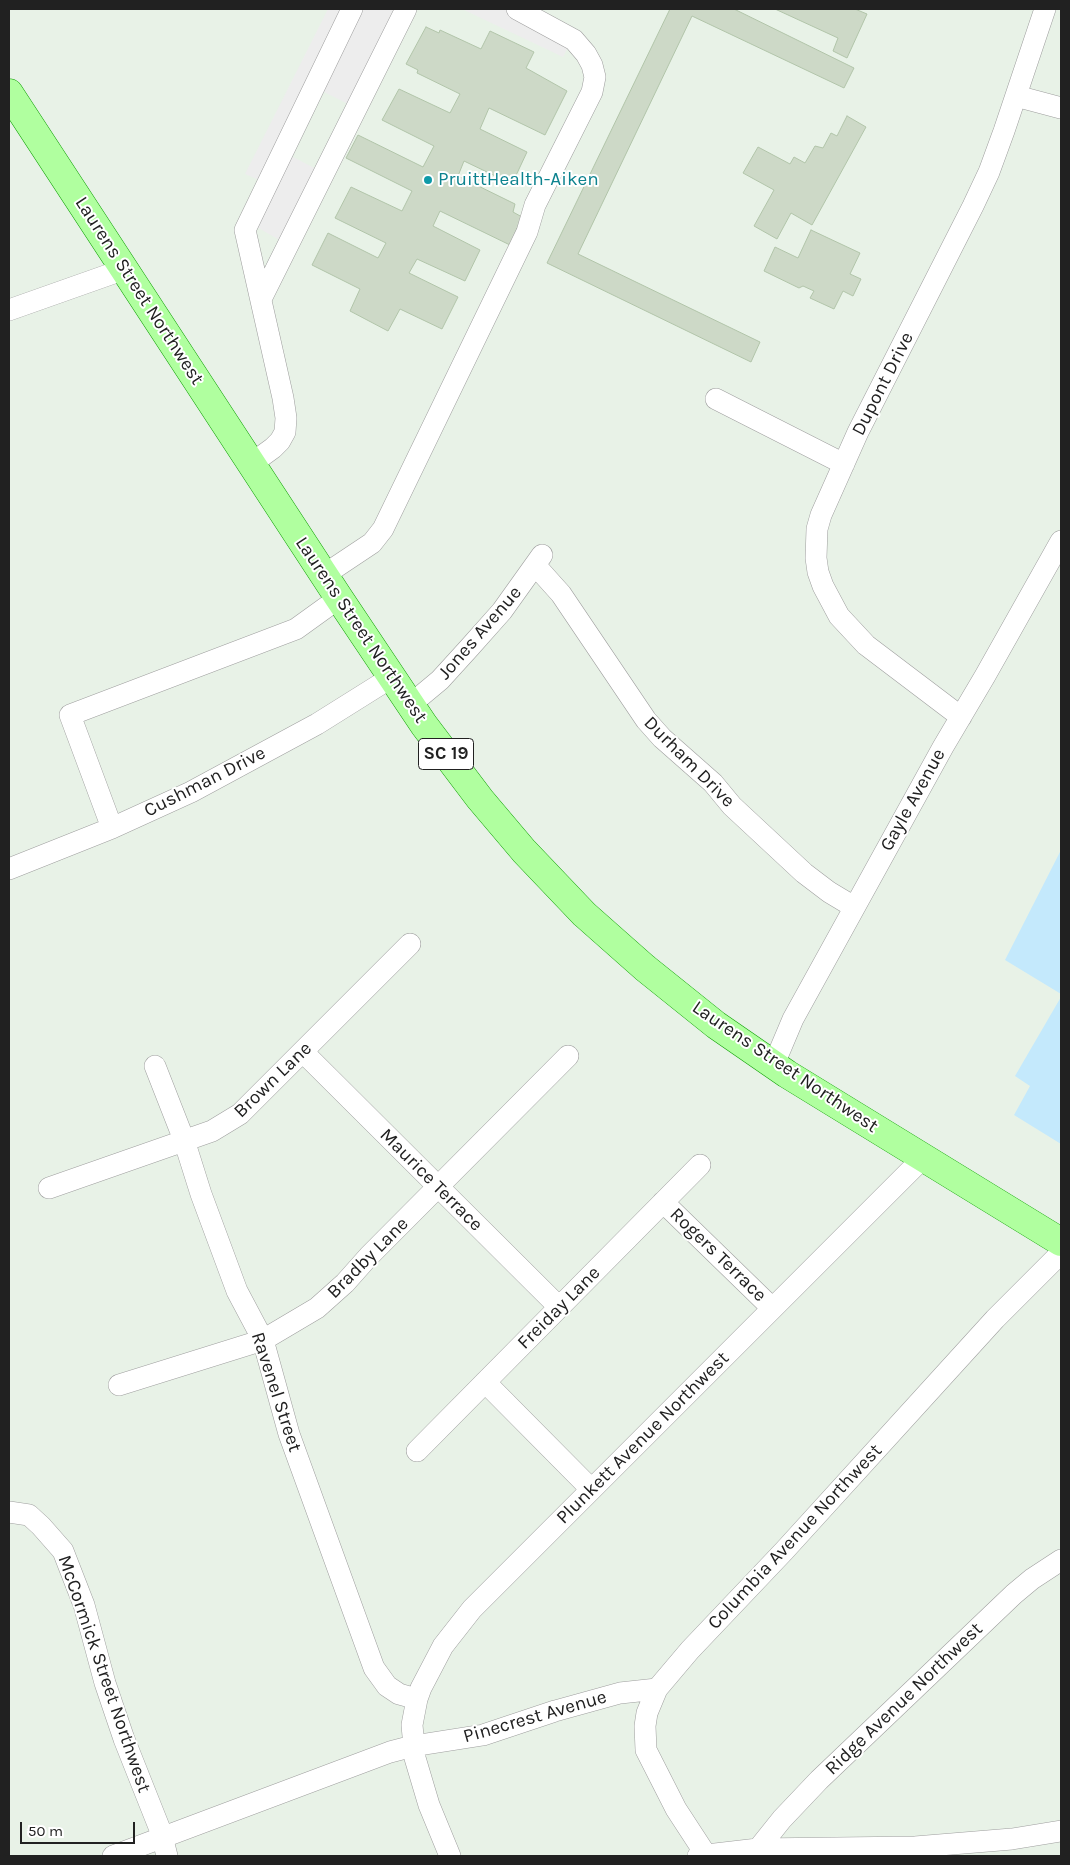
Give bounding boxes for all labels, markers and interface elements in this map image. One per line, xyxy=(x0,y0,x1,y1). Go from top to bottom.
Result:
place label: PruittHealth-Aiken xyxy=(438,169,599,191)
marker: PruittHealth-Aiken xyxy=(422,174,434,186)
street label: Laurens Street Northwest xyxy=(70,193,208,389)
street label: Dupont Drive xyxy=(847,328,919,440)
street label: Laurens Street Northwest xyxy=(290,533,432,727)
street label: Jones Avenue xyxy=(433,582,527,684)
street label: Durham Drive xyxy=(639,712,739,812)
road number: SC 19 xyxy=(418,739,474,770)
street label: Cushman Drive xyxy=(140,742,270,822)
street label: Gayle Avenue xyxy=(875,745,951,855)
street label: Laurens Street Northwest xyxy=(688,996,882,1138)
street label: Brown Lane xyxy=(229,1037,317,1123)
street label: Maurice Terrace xyxy=(375,1124,487,1236)
street label: Rogers Terrace xyxy=(665,1203,771,1307)
street label: Bradby Lane xyxy=(323,1213,413,1303)
street label: Freiday Lane xyxy=(513,1262,605,1354)
street label: Ravenel Street xyxy=(246,1329,306,1455)
street label: Plunkett Avenue Northwest xyxy=(552,1347,734,1529)
street label: Columbia Avenue Northwest xyxy=(703,1440,887,1634)
street label: McCormick Street Northwest xyxy=(53,1552,155,1796)
street label: Ridge Avenue Northwest xyxy=(821,1618,987,1780)
street label: Pinecrest Avenue xyxy=(461,1686,609,1748)
scale bar xyxy=(22,1812,138,1844)
text: 50 m xyxy=(28,1822,63,1840)

